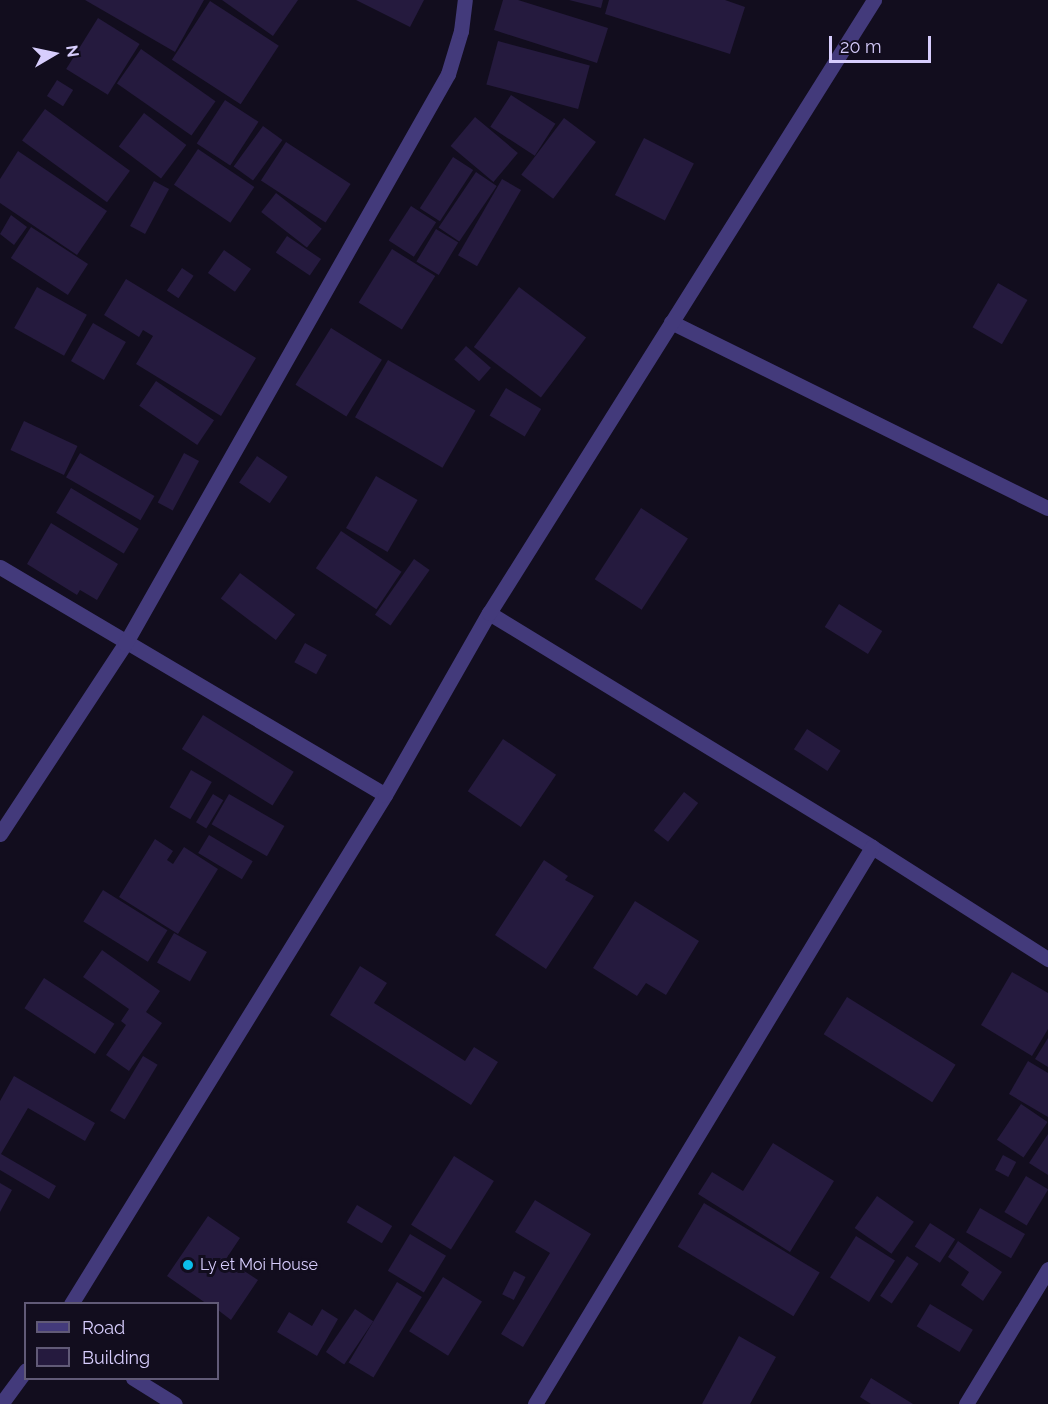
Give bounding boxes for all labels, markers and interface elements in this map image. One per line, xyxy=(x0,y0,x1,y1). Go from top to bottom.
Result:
north arrow xyxy=(24,24,84,84)
scale bar xyxy=(832,24,934,62)
text: 20 m xyxy=(840,36,882,57)
text: N xyxy=(62,44,83,59)
place label: Ly et Moi House xyxy=(200,1255,318,1275)
marker: Ly et Moi House xyxy=(181,1258,195,1272)
legend xyxy=(24,1302,219,1380)
text: Road xyxy=(82,1317,125,1338)
text: Building xyxy=(82,1347,150,1368)

